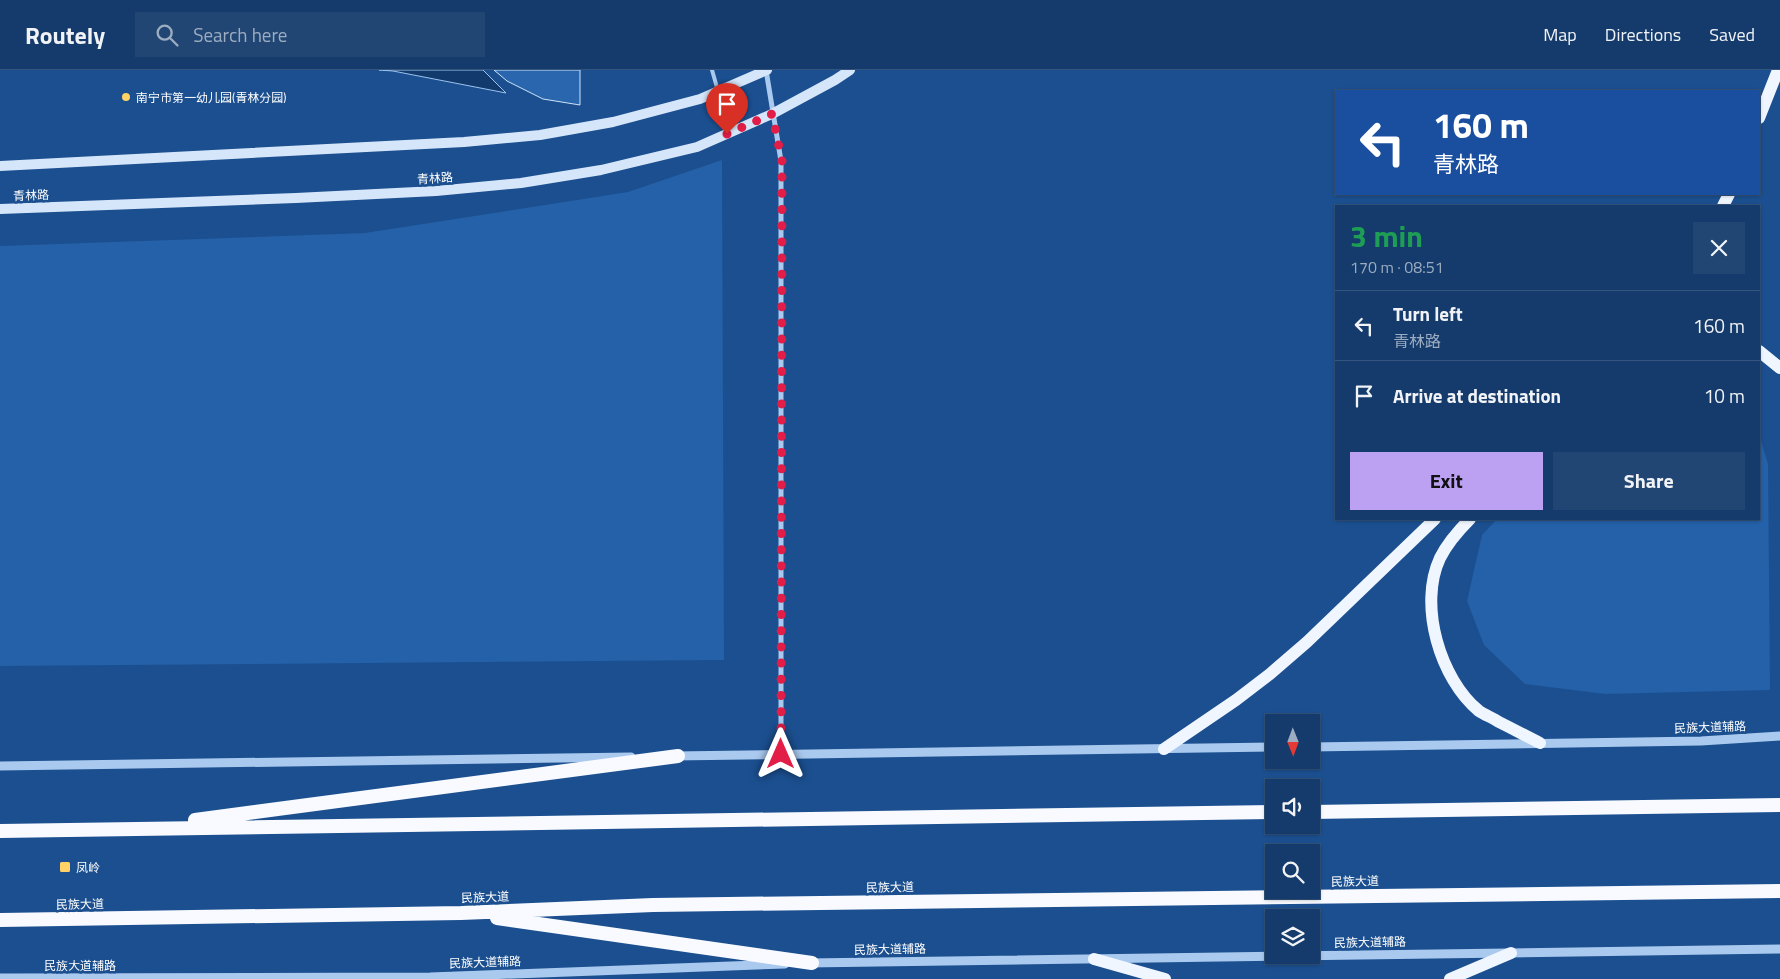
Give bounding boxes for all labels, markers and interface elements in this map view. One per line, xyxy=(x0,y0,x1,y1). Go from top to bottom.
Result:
search box xyxy=(135,12,485,57)
text: Routely xyxy=(25,17,105,53)
text: Search here xyxy=(193,20,287,49)
icon: search xyxy=(153,21,181,49)
text: Map xyxy=(1543,21,1577,48)
text: Directions xyxy=(1605,21,1681,48)
text: Saved xyxy=(1709,21,1755,48)
pin xyxy=(706,83,748,134)
place label: 南宁市第一幼儿园(青林分园) xyxy=(136,88,286,107)
icon: arrive xyxy=(713,90,741,118)
marker: 南宁市第一幼儿园(青林分园) xyxy=(120,91,132,103)
text: 160 m xyxy=(1433,98,1529,152)
icon: left xyxy=(1350,110,1415,175)
text: 青林路 xyxy=(1433,147,1499,181)
street label: 青林路 xyxy=(416,167,454,189)
street label: 青林路 xyxy=(13,185,49,205)
text: 3 min xyxy=(1350,213,1423,259)
button: close xyxy=(1693,222,1745,274)
text: 170 m · 08:51 xyxy=(1350,255,1444,279)
text: Turn left xyxy=(1393,299,1463,328)
text: 160 m xyxy=(1693,311,1745,340)
icon: left xyxy=(1350,312,1378,340)
text: 青林路 xyxy=(1393,329,1441,353)
text: Arrive at destination xyxy=(1393,381,1561,410)
text: 10 m xyxy=(1704,381,1745,410)
icon: arrive xyxy=(1350,382,1378,410)
button: Exit xyxy=(1350,452,1543,510)
button: Share xyxy=(1553,452,1745,510)
north arrow xyxy=(1265,714,1320,769)
map controls xyxy=(1265,714,1320,964)
street label: 民族大道辅路 xyxy=(1674,716,1746,738)
position arrow xyxy=(754,727,806,779)
button: sound xyxy=(1265,779,1320,834)
button: search xyxy=(1265,844,1320,899)
place label: 凤岭 xyxy=(76,858,100,877)
marker: 凤岭 xyxy=(58,860,72,874)
street label: 民族大道 xyxy=(1331,871,1379,891)
street label: 民族大道 xyxy=(866,877,914,897)
street label: 民族大道 xyxy=(461,887,509,907)
street label: 民族大道 xyxy=(56,894,104,914)
button: layers xyxy=(1265,909,1320,964)
street label: 民族大道辅路 xyxy=(1334,932,1406,952)
street label: 民族大道辅路 xyxy=(854,939,926,959)
street label: 民族大道辅路 xyxy=(449,951,521,973)
street label: 民族大道辅路 xyxy=(44,956,116,975)

